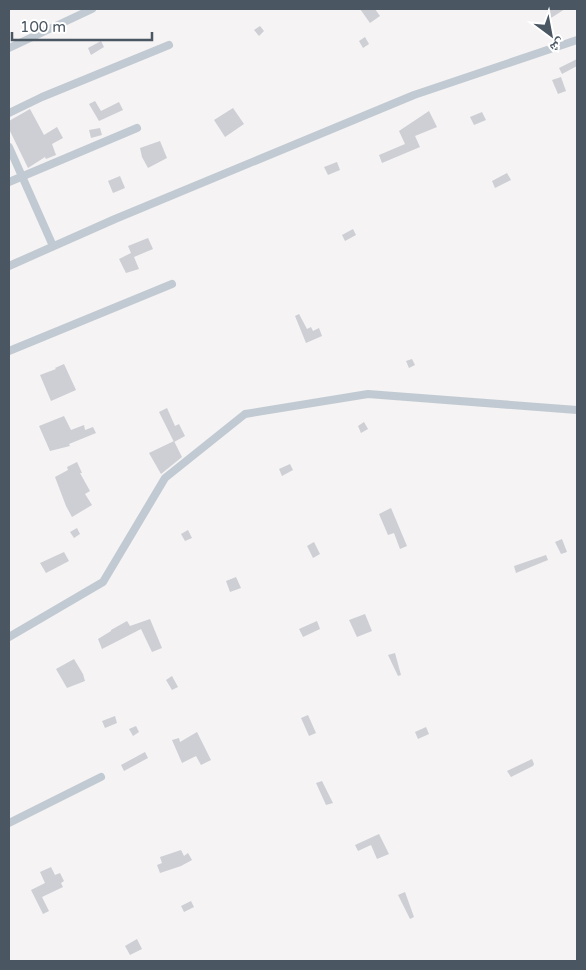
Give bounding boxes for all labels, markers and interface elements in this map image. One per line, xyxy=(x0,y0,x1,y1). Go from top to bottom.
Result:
scale bar xyxy=(12,10,152,42)
north arrow xyxy=(526,10,576,60)
text: 100 m xyxy=(20,18,66,36)
text: ش xyxy=(547,34,568,57)

